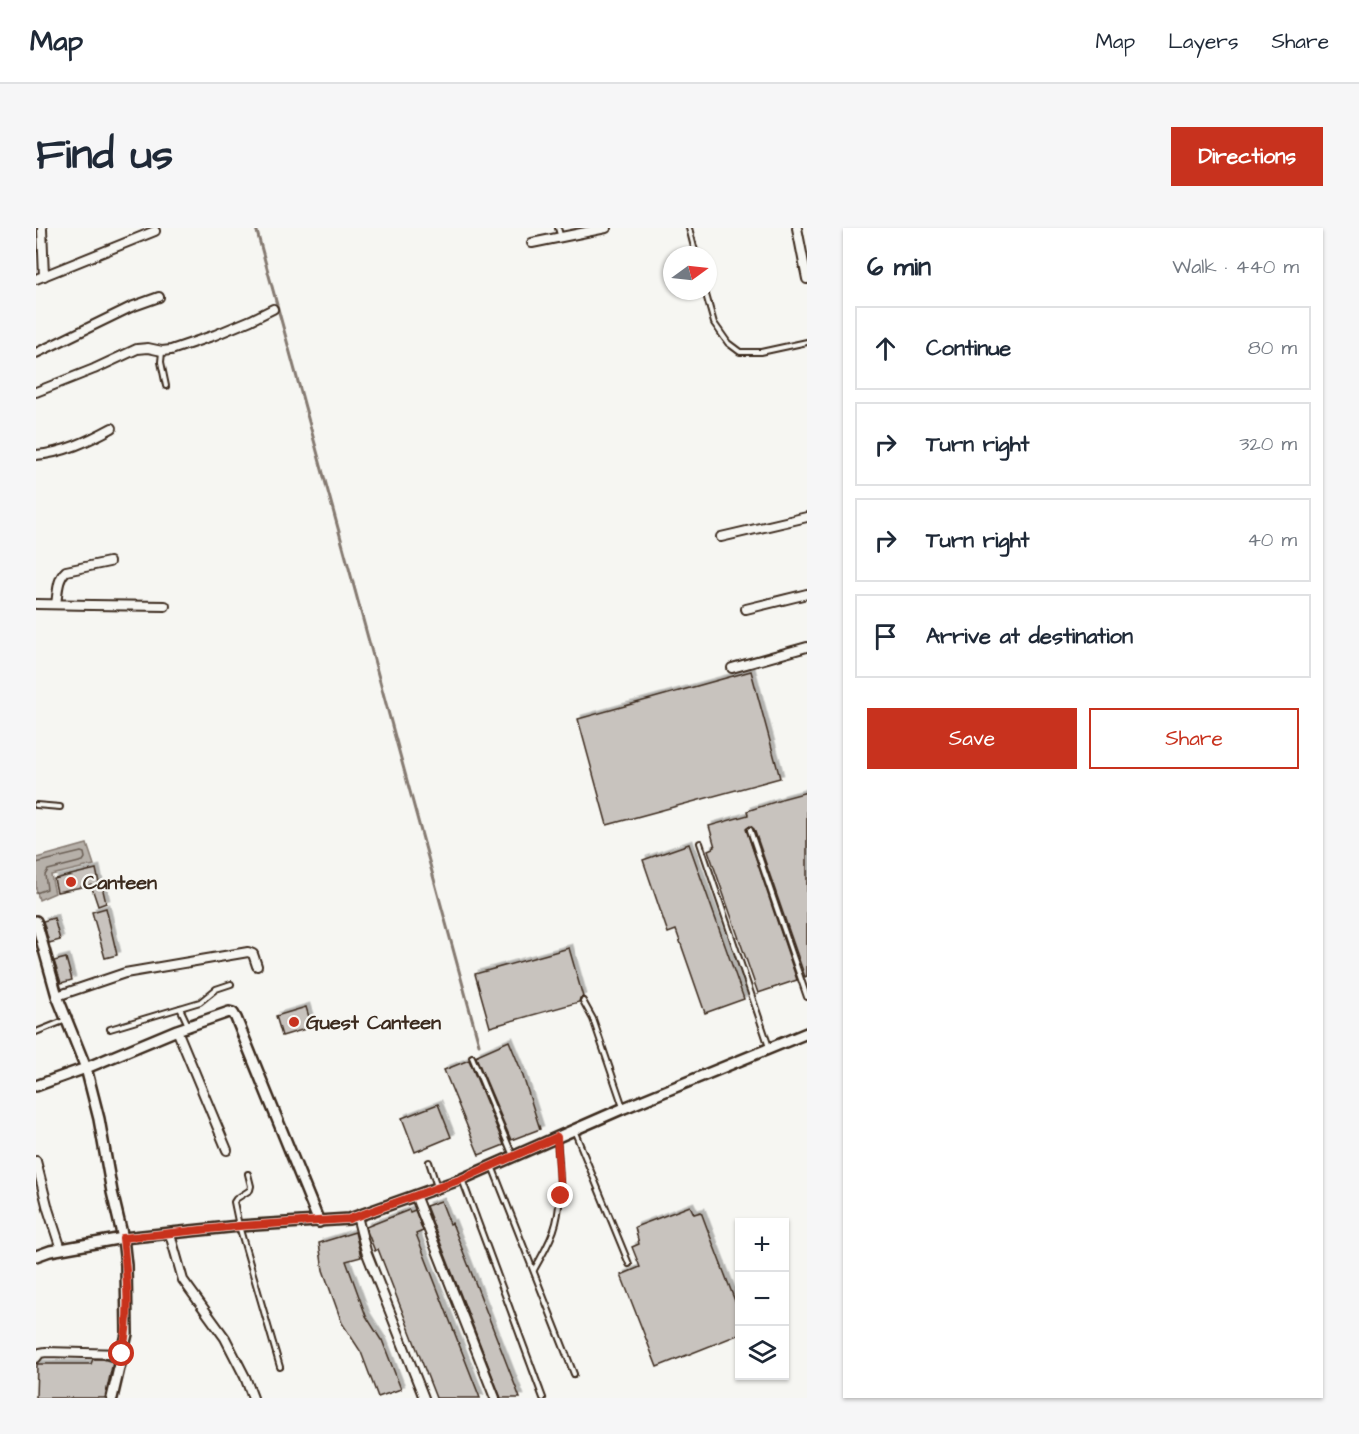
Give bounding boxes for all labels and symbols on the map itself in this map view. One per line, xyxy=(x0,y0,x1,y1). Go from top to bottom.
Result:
north arrow xyxy=(663,246,717,300)
place label: Canteen xyxy=(83,869,157,897)
marker: Canteen xyxy=(64,875,78,889)
place label: Guest Canteen xyxy=(306,1009,441,1037)
marker: Guest Canteen xyxy=(287,1015,301,1029)
route end xyxy=(547,1182,573,1208)
route start xyxy=(108,1340,134,1366)

